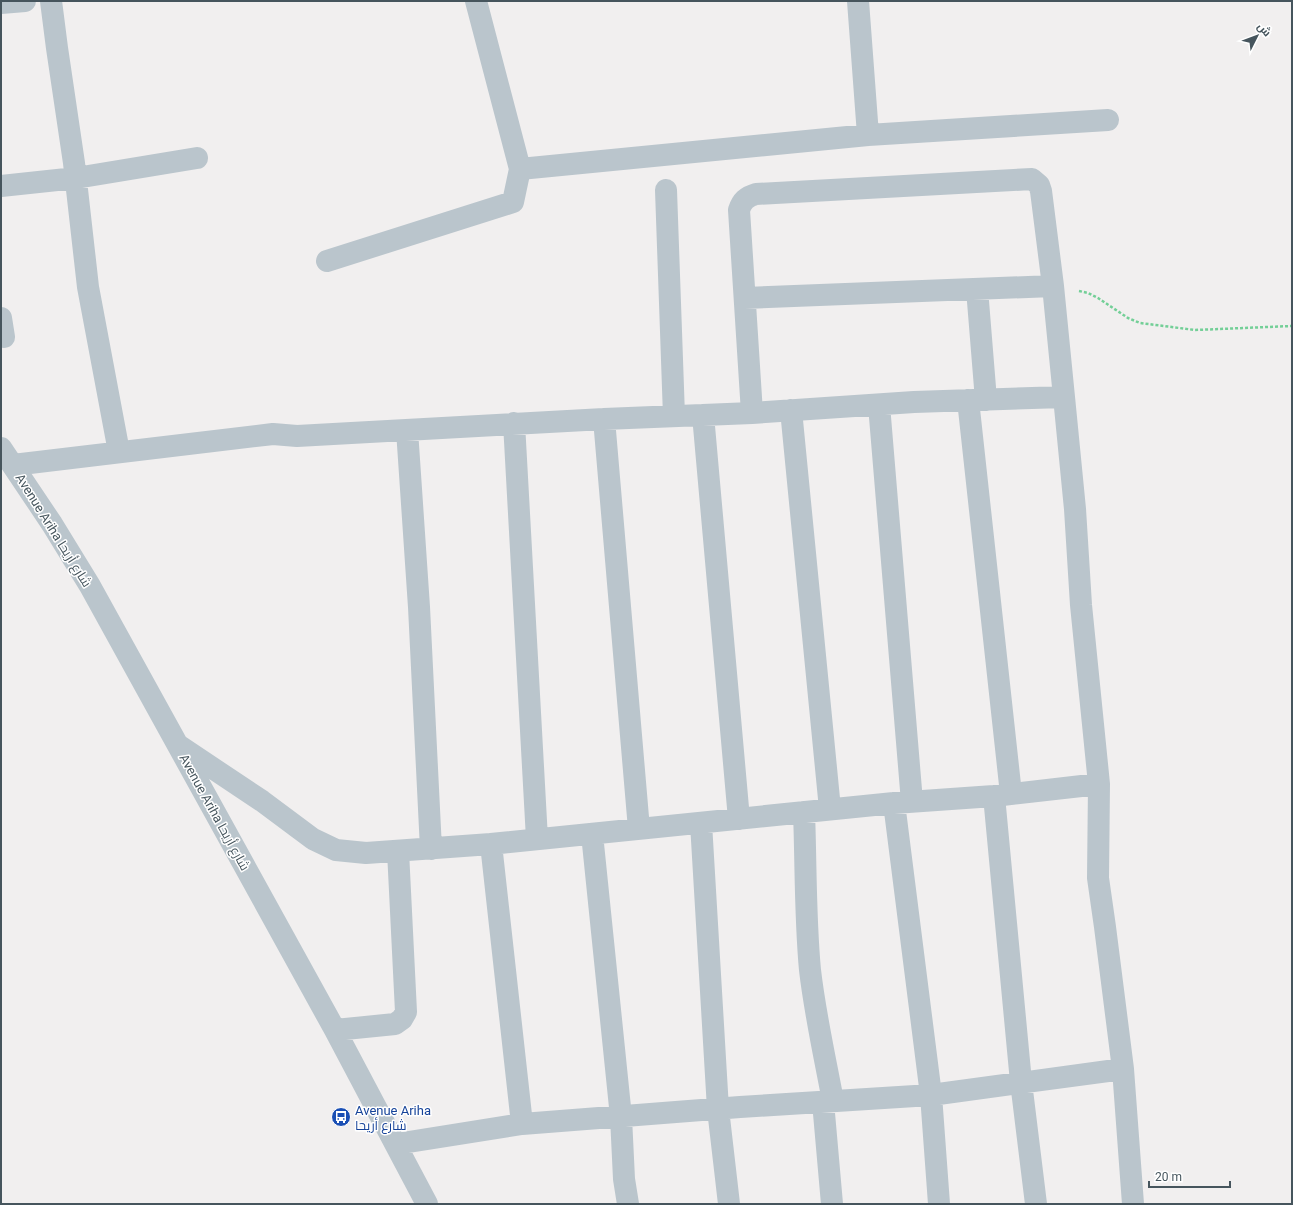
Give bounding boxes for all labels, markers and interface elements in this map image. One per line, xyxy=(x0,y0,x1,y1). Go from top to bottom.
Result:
north arrow xyxy=(1237,16,1277,56)
text: ش xyxy=(1255,20,1274,39)
street label: Avenue Ariha شارع أريحا xyxy=(12,470,95,590)
street label: Avenue Ariha شارع أريحا xyxy=(175,751,254,874)
place label: Avenue Ariha شارع أريحا xyxy=(355,1103,431,1134)
bus stop icon: Avenue Ariha شارع أريحا xyxy=(330,1106,352,1128)
scale bar xyxy=(1149,1163,1230,1189)
text: 20 m xyxy=(1155,1170,1182,1184)

